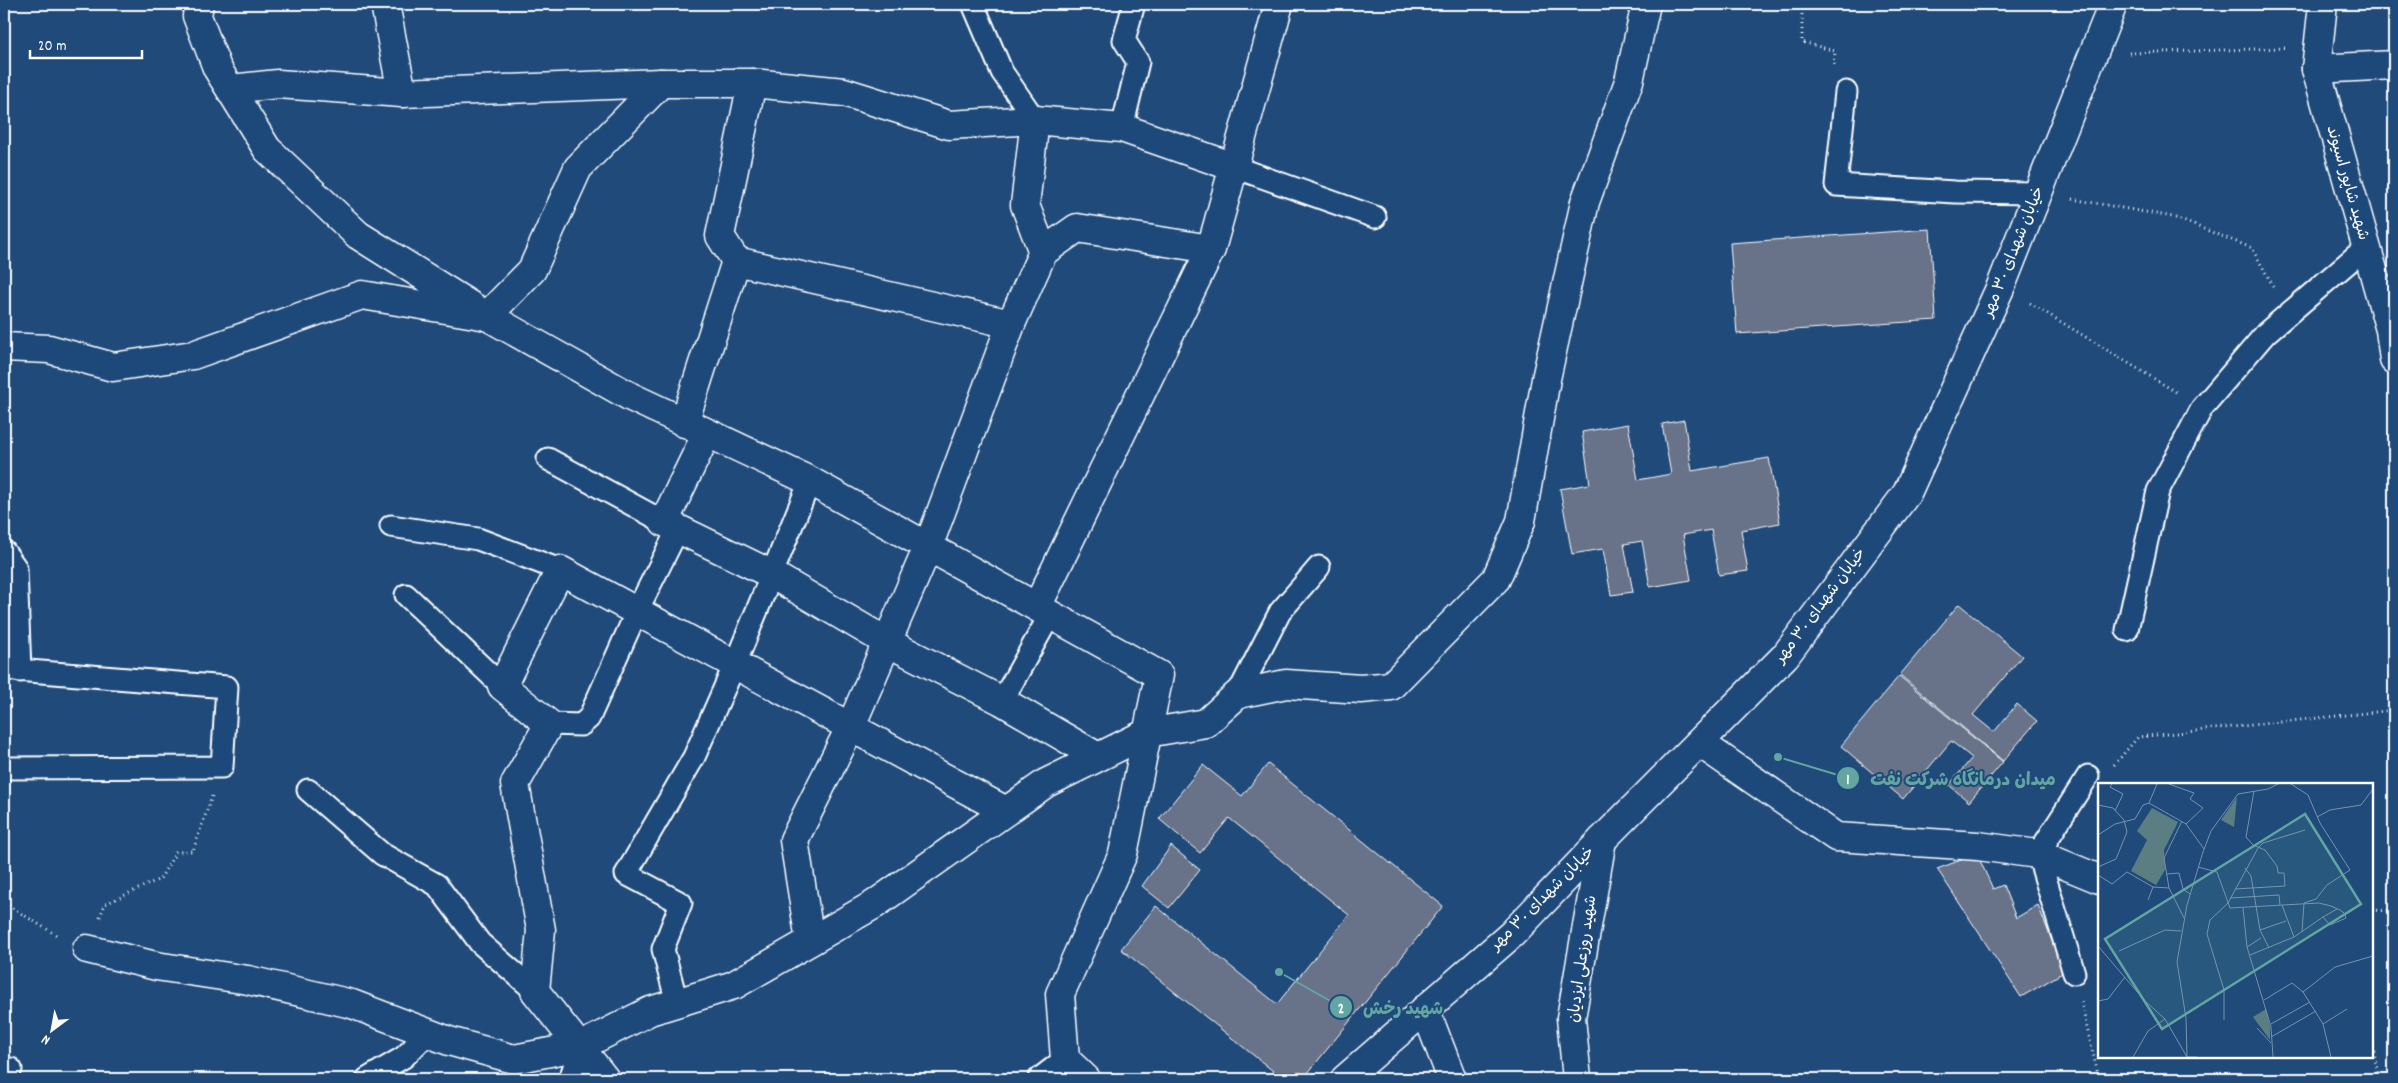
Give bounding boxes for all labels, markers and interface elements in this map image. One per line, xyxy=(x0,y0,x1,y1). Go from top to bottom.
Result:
scale bar xyxy=(30,28,142,60)
text: 20 m xyxy=(38,36,66,58)
street label: شهید شاپور اسیوند xyxy=(2320,123,2374,243)
street label: خیابان شهدای ۳۰ مهر xyxy=(1977,183,2051,323)
street label: خیابان شهدای ۳۰ مهر xyxy=(1769,544,1872,670)
callout: میدان درمانگاه شرکت نفت xyxy=(1836,762,2066,795)
text: میدان درمانگاه شرکت نفت xyxy=(1870,768,2056,794)
text: 1 xyxy=(1846,770,1850,792)
inset map xyxy=(2098,783,2373,1058)
street label: خیابان شهدای ۳۰ مهر xyxy=(1484,842,1600,958)
street label: شهید روزعلی ایزدیان xyxy=(1563,894,1603,1024)
callout: شهید رخش xyxy=(1328,991,1453,1024)
text: شهید رخش xyxy=(1363,998,1443,1023)
text: 2 xyxy=(1338,999,1344,1021)
north arrow xyxy=(28,1006,78,1056)
text: N xyxy=(38,1029,54,1050)

